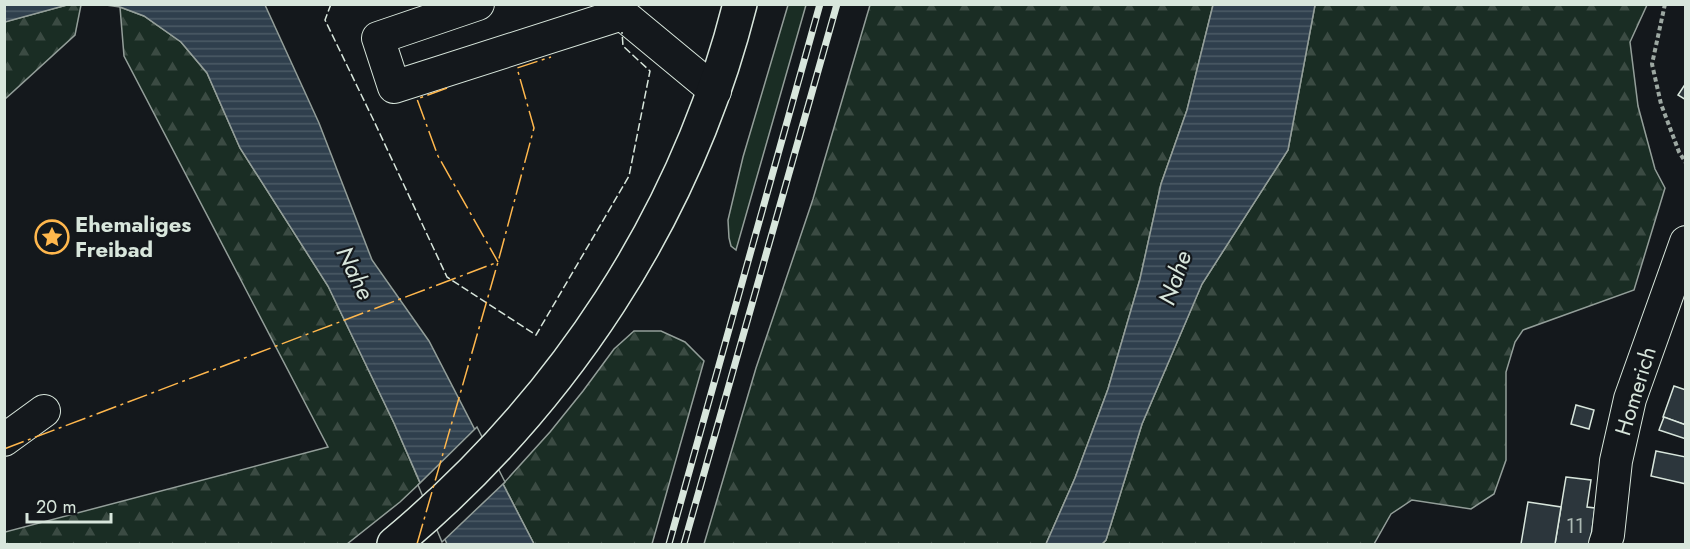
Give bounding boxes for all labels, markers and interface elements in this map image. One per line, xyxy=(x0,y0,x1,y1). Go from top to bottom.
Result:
place label: Ehemaliges Freibad xyxy=(75,208,191,265)
place icon: Ehemaliges Freibad xyxy=(34,219,70,255)
water label: Nahe xyxy=(328,240,383,305)
water label: Nahe xyxy=(1149,246,1200,310)
street label: Homerich xyxy=(1606,343,1664,439)
scale bar xyxy=(27,486,111,524)
text: 20 m xyxy=(36,494,76,520)
house number: 11 xyxy=(1566,512,1584,541)

